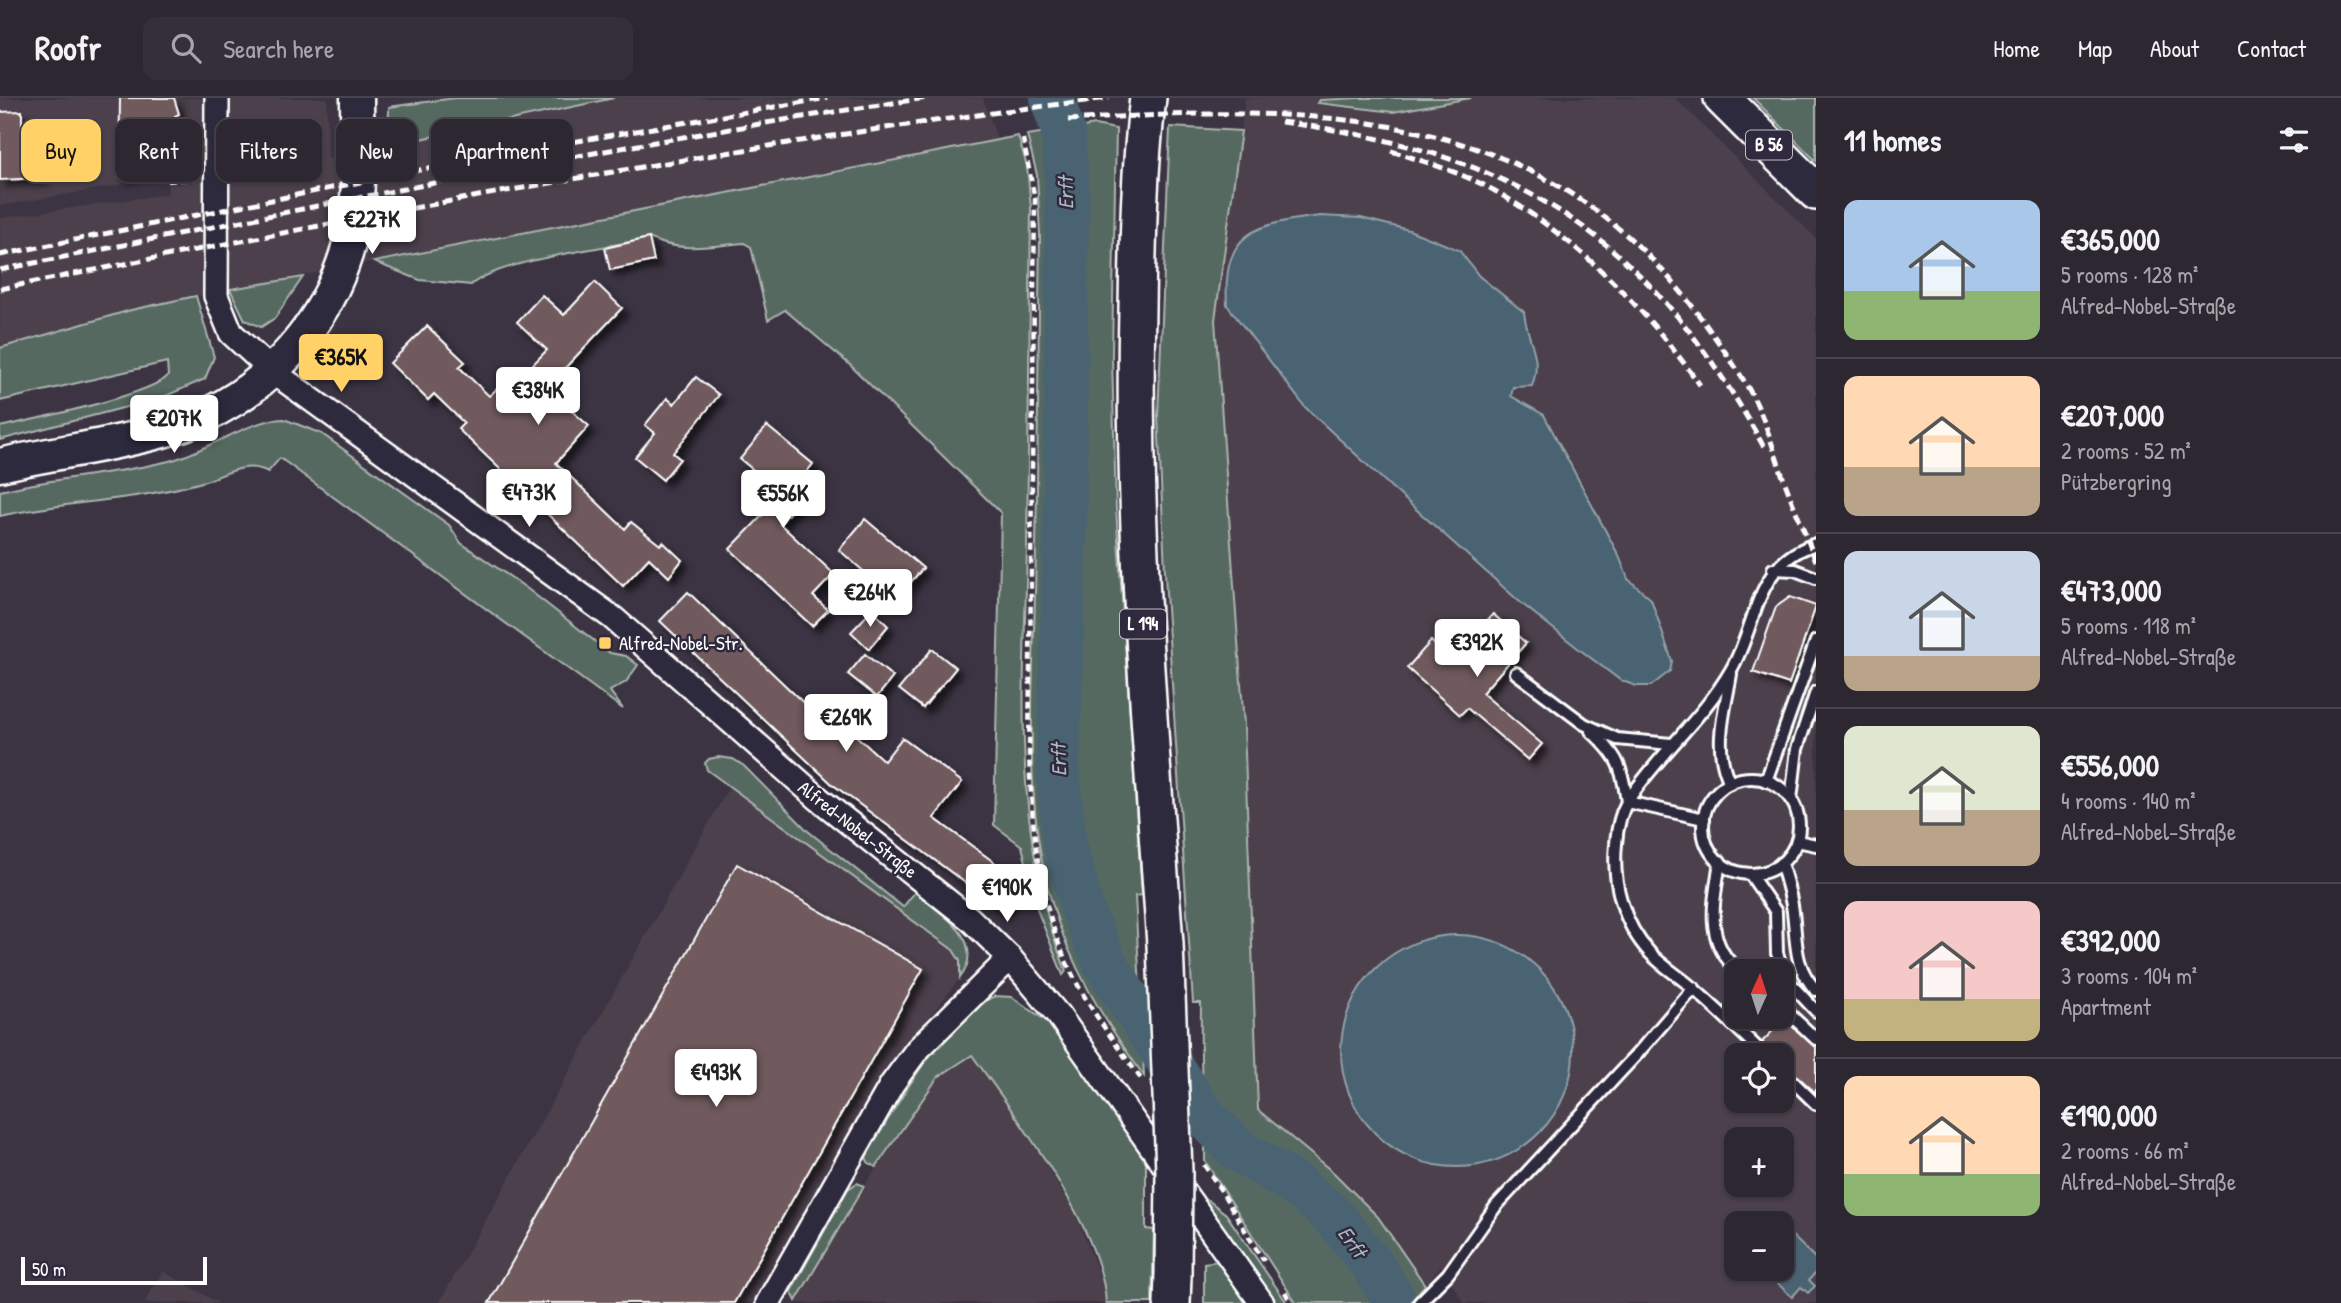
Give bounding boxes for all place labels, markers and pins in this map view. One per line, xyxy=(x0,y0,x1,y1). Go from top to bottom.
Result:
pin: €227K xyxy=(323,197,421,256)
pin: €365K xyxy=(292,334,390,394)
pin: €384K xyxy=(489,368,587,427)
pin: €207K xyxy=(125,396,223,455)
pin: €473K xyxy=(480,470,578,529)
pin: €556K xyxy=(734,470,832,530)
pin: €264K xyxy=(821,570,919,629)
pin: €392K xyxy=(1428,620,1526,679)
place label: Alfred-Nobel-Str. xyxy=(619,630,743,656)
marker: Alfred-Nobel-Str. xyxy=(597,635,613,651)
pin: €269K xyxy=(797,694,895,754)
pin: €190K xyxy=(958,864,1056,924)
pin: €493K xyxy=(667,1049,765,1109)

